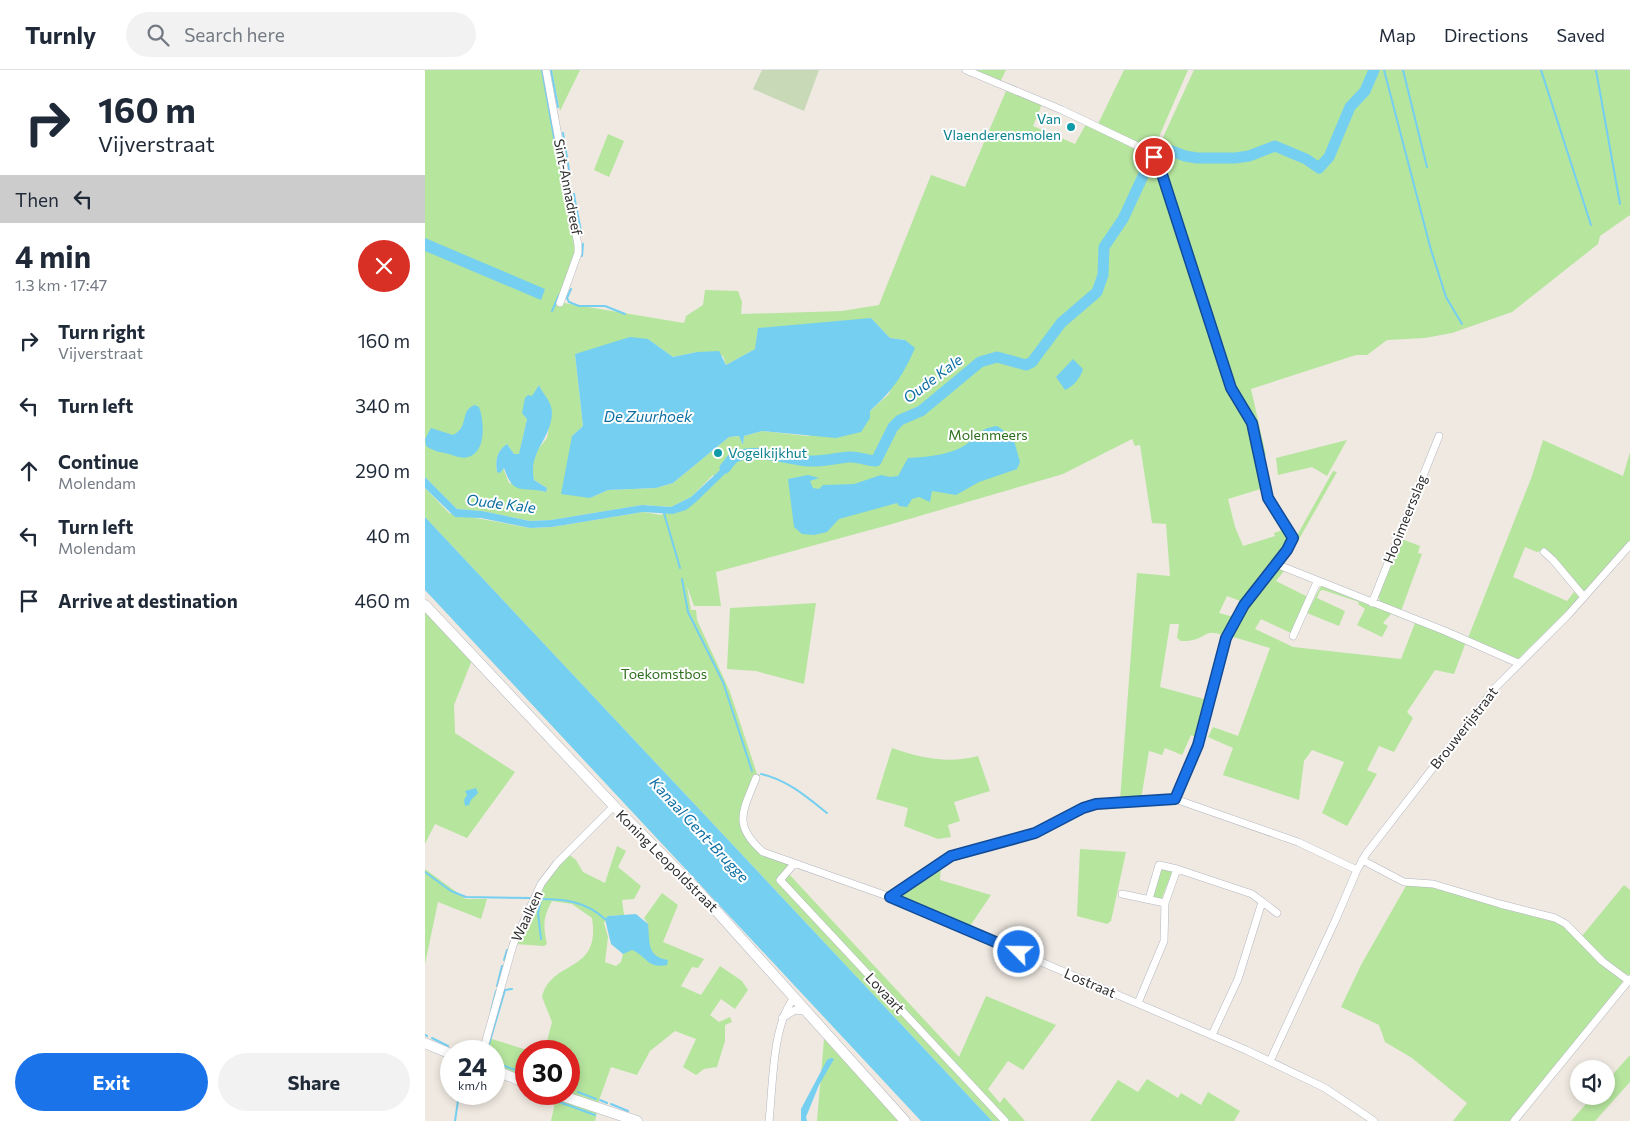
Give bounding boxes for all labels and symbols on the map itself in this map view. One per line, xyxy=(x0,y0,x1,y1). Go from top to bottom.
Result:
place label: Van Vlaenderensmolen xyxy=(943,110,1061,143)
marker: Van Vlaenderensmolen xyxy=(1065,121,1077,133)
pin xyxy=(1133,136,1175,178)
street label: Sint-Annadreef xyxy=(551,137,586,237)
water label: Oude Kale xyxy=(899,350,966,406)
water label: De Zuurhoek xyxy=(604,407,693,425)
park label: Molenmeers xyxy=(948,426,1028,443)
place label: Vogelkijkhut xyxy=(728,444,808,461)
marker: Vogelkijkhut xyxy=(712,447,724,459)
street label: Hooimeersslag xyxy=(1379,472,1430,566)
water label: Oude Kale xyxy=(465,490,537,516)
park label: Toekomstbos xyxy=(621,665,707,682)
street label: Brouwerijstraat xyxy=(1426,683,1501,772)
water label: Kanaal Gent-Brugge xyxy=(646,773,753,886)
street label: Koning Leopoldstraat xyxy=(613,806,722,915)
street label: Waalken xyxy=(507,888,546,944)
position arrow xyxy=(992,925,1044,977)
street label: Lostraat xyxy=(1062,964,1119,1001)
street label: Lovaart xyxy=(862,969,909,1017)
speed limit sign: 30 xyxy=(515,1040,580,1105)

